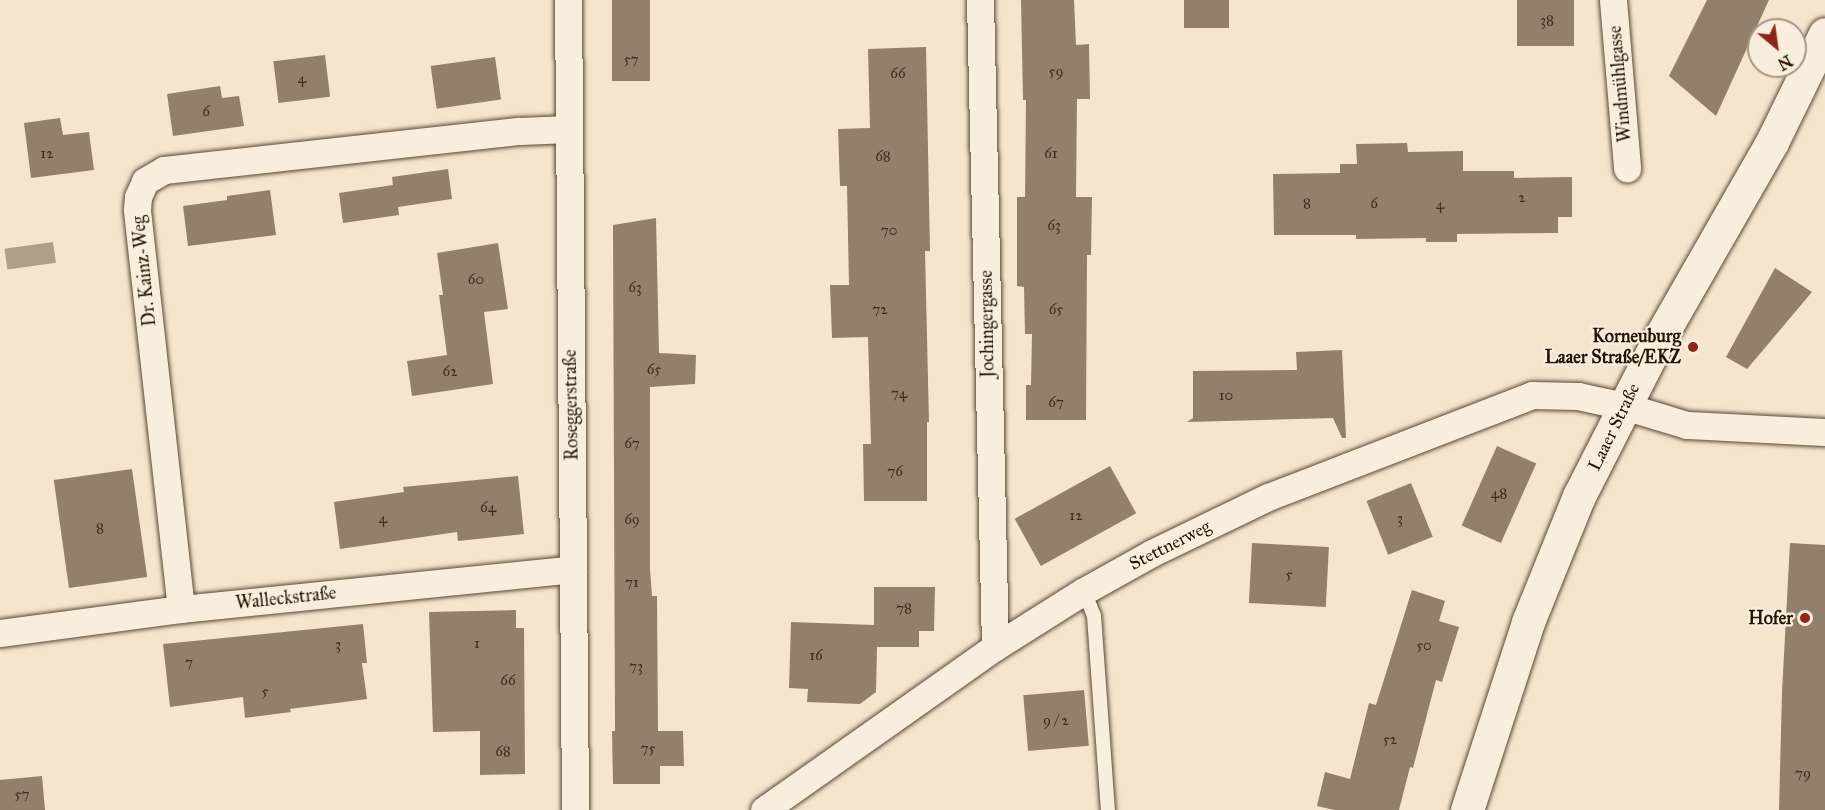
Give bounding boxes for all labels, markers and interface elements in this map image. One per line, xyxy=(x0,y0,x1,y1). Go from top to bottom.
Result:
house number: 38 xyxy=(1540,12,1554,30)
north arrow xyxy=(1747,18,1807,78)
street label: Windmühlgasse xyxy=(1604,25,1636,143)
house number: 57 xyxy=(624,51,638,69)
text: N xyxy=(1774,51,1796,74)
house number: 59 xyxy=(1048,63,1064,81)
house number: 66 xyxy=(890,65,906,83)
house number: 4 xyxy=(298,70,306,88)
house number: 6 xyxy=(202,103,210,121)
house number: 12 xyxy=(40,145,54,163)
house number: 61 xyxy=(1044,145,1058,163)
house number: 68 xyxy=(875,148,891,166)
house number: 2 xyxy=(1518,189,1526,207)
house number: 8 xyxy=(1303,195,1311,213)
house number: 6 xyxy=(1370,195,1378,213)
house number: 4 xyxy=(1436,196,1444,214)
street label: Dr. Kainz-Weg xyxy=(127,215,161,327)
house number: 63 xyxy=(1047,217,1061,235)
house number: 70 xyxy=(881,222,897,240)
street label: Jochingergasse xyxy=(975,270,999,378)
house number: 60 xyxy=(468,271,484,289)
house number: 63 xyxy=(628,279,642,297)
house number: 72 xyxy=(872,301,888,319)
house number: 65 xyxy=(1049,301,1063,319)
place label: Korneuburg Laaer Straße/EKZ xyxy=(1545,326,1681,368)
marker: Korneuburg Laaer Straße/EKZ xyxy=(1686,340,1700,354)
street label: Roseggerstraße xyxy=(559,349,583,461)
house number: 65 xyxy=(647,361,661,379)
house number: 62 xyxy=(442,363,458,381)
street label: Laaer Straße xyxy=(1584,380,1644,474)
house number: 74 xyxy=(891,385,907,403)
house number: 10 xyxy=(1219,387,1233,405)
house number: 67 xyxy=(1048,394,1064,412)
house number: 67 xyxy=(624,435,640,453)
house number: 76 xyxy=(887,463,903,481)
house number: 48 xyxy=(1491,485,1507,503)
house number: 64 xyxy=(480,499,496,517)
house number: 12 xyxy=(1069,507,1083,525)
house number: 4 xyxy=(379,510,387,528)
house number: 3 xyxy=(1397,510,1403,528)
house number: 69 xyxy=(624,511,640,529)
street label: Stettnerweg xyxy=(1126,515,1214,575)
house number: 8 xyxy=(96,520,104,538)
house number: 5 xyxy=(1286,566,1292,584)
house number: 71 xyxy=(625,574,639,592)
street label: Walleckstraße xyxy=(235,582,337,614)
house number: 78 xyxy=(896,600,912,618)
place label: Hofer xyxy=(1748,607,1793,629)
marker: Hofer xyxy=(1798,611,1812,625)
house number: 1 xyxy=(474,635,480,653)
house number: 3 xyxy=(335,636,341,654)
house number: 50 xyxy=(1416,637,1432,655)
house number: 16 xyxy=(809,647,823,665)
house number: 7 xyxy=(185,654,193,672)
house number: 73 xyxy=(629,658,643,676)
house number: 66 xyxy=(500,672,516,690)
house number: 5 xyxy=(262,683,268,701)
house number: 9 / 2 xyxy=(1043,712,1069,730)
house number: 52 xyxy=(1383,731,1397,749)
house number: 75 xyxy=(641,740,655,758)
house number: 68 xyxy=(495,743,511,761)
house number: 79 xyxy=(1795,765,1811,783)
house number: 57 xyxy=(15,786,29,804)

